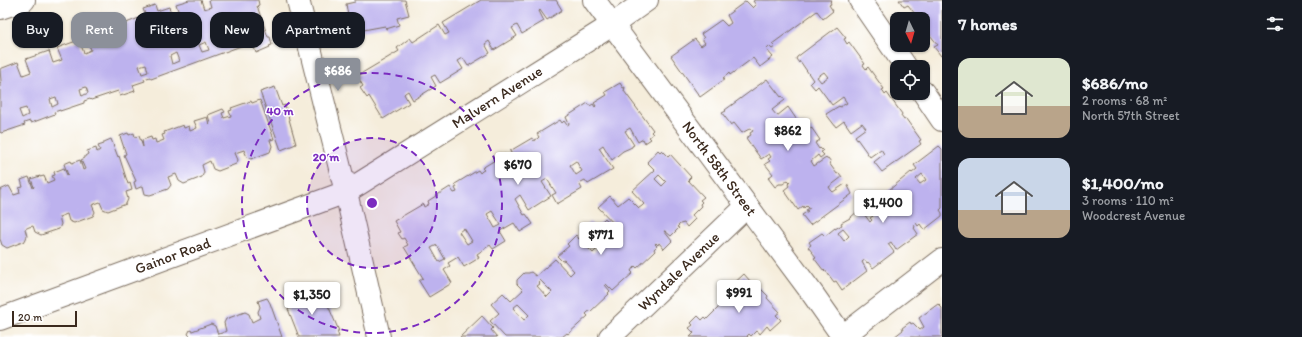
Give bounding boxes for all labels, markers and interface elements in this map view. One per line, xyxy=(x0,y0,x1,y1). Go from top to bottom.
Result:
chip: Buy xyxy=(12,12,63,48)
chip: Rent xyxy=(71,12,127,48)
chip: Filters xyxy=(135,12,202,48)
chip: New xyxy=(210,12,264,48)
chip: Apartment xyxy=(272,12,365,48)
north arrow xyxy=(890,12,930,52)
map controls xyxy=(890,12,930,100)
icon: filters xyxy=(1264,13,1286,35)
text: 7 homes xyxy=(958,14,1018,34)
pin: $686 xyxy=(314,58,362,92)
button: locate xyxy=(890,60,930,100)
street label: Malvern Avenue xyxy=(448,62,546,132)
text: $686 xyxy=(324,63,352,78)
text: $686/mo xyxy=(1082,73,1148,93)
icon: home xyxy=(990,74,1038,122)
text: 2 rooms · 68 m² xyxy=(1082,93,1167,108)
text: 40 m xyxy=(266,104,295,118)
text: North 57th Street xyxy=(1082,108,1180,123)
street label: North 58th Street xyxy=(678,118,761,220)
pin: $862 xyxy=(764,118,812,152)
text: $862 xyxy=(774,123,802,138)
text: 20 m xyxy=(313,150,340,164)
pin: $670 xyxy=(494,152,542,186)
text: $670 xyxy=(504,157,532,172)
text: $1,400/mo xyxy=(1082,173,1164,193)
icon: home xyxy=(990,174,1038,222)
pin: $1,400 xyxy=(850,190,916,224)
text: 3 rooms · 110 m² xyxy=(1082,193,1174,208)
text: $1,400 xyxy=(863,195,903,210)
centre of rings xyxy=(365,196,379,210)
text: Woodcrest Avenue xyxy=(1082,208,1185,223)
pin: $771 xyxy=(577,222,625,256)
text: $771 xyxy=(588,227,614,242)
street label: Wyndale Avenue xyxy=(634,228,723,315)
street label: Gainor Road xyxy=(132,233,213,278)
pin: $991 xyxy=(715,280,763,314)
pin: $1,350 xyxy=(279,282,345,316)
text: $991 xyxy=(726,285,752,300)
text: $1,350 xyxy=(293,287,331,302)
scale bar xyxy=(12,309,77,328)
text: 20 m xyxy=(18,311,42,324)

